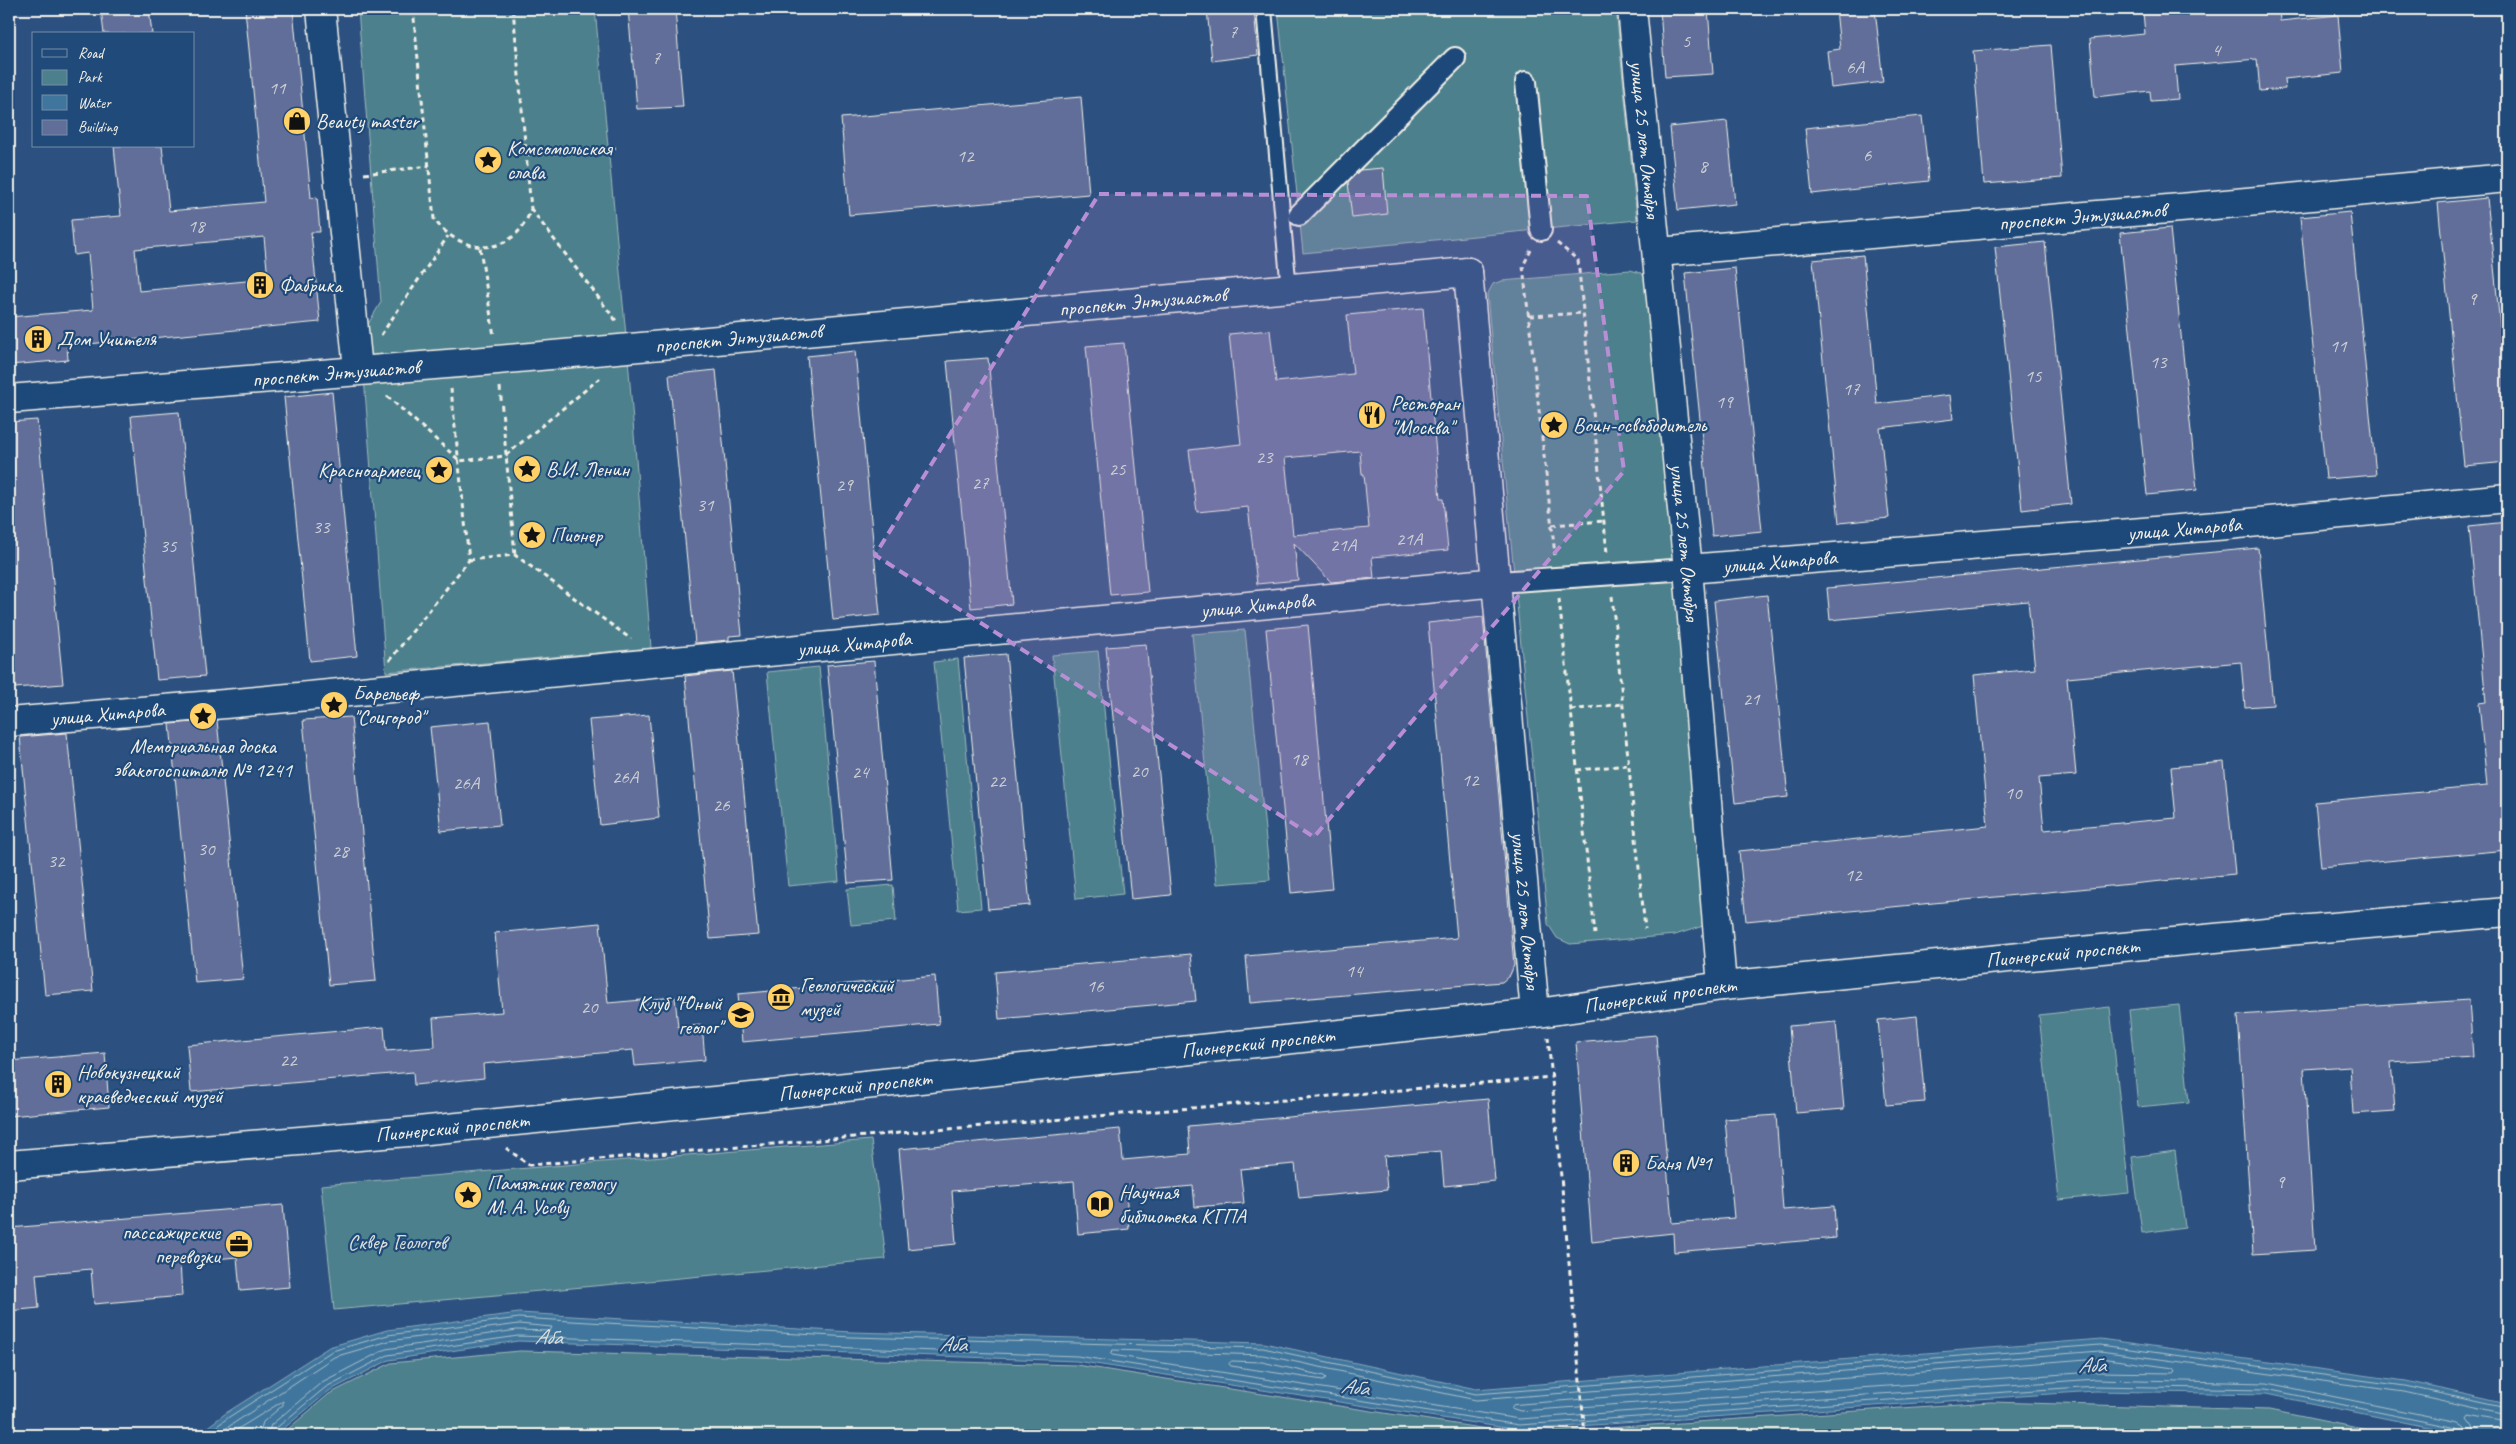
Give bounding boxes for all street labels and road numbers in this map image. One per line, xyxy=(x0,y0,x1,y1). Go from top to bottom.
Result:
street label: улица 25 лет Октября xyxy=(1624,58,1666,221)
street label: проспект Энтузиастов xyxy=(1998,196,2172,236)
street label: проспект Энтузиастов xyxy=(1058,281,1232,322)
street label: проспект Энтузиастов xyxy=(654,317,828,359)
street label: проспект Энтузиастов xyxy=(251,353,425,393)
street label: улица 25 лет Октября xyxy=(1664,461,1705,624)
street label: улица Хитарова xyxy=(2124,511,2244,546)
street label: улица Хитарова xyxy=(1720,544,1840,579)
street label: улица Хитарова xyxy=(1197,586,1318,624)
street label: улица Хитарова xyxy=(794,625,914,662)
street label: улица Хитарова xyxy=(48,696,168,732)
street label: улица 25 лет Октября xyxy=(1505,829,1546,992)
street label: Пионерский проспект xyxy=(1985,932,2142,973)
street label: Пионерский проспект xyxy=(1582,972,1739,1019)
street label: Пионерский проспект xyxy=(1180,1021,1337,1064)
street label: Пионерский проспект xyxy=(777,1065,935,1107)
street label: Пионерский проспект xyxy=(374,1107,532,1148)

